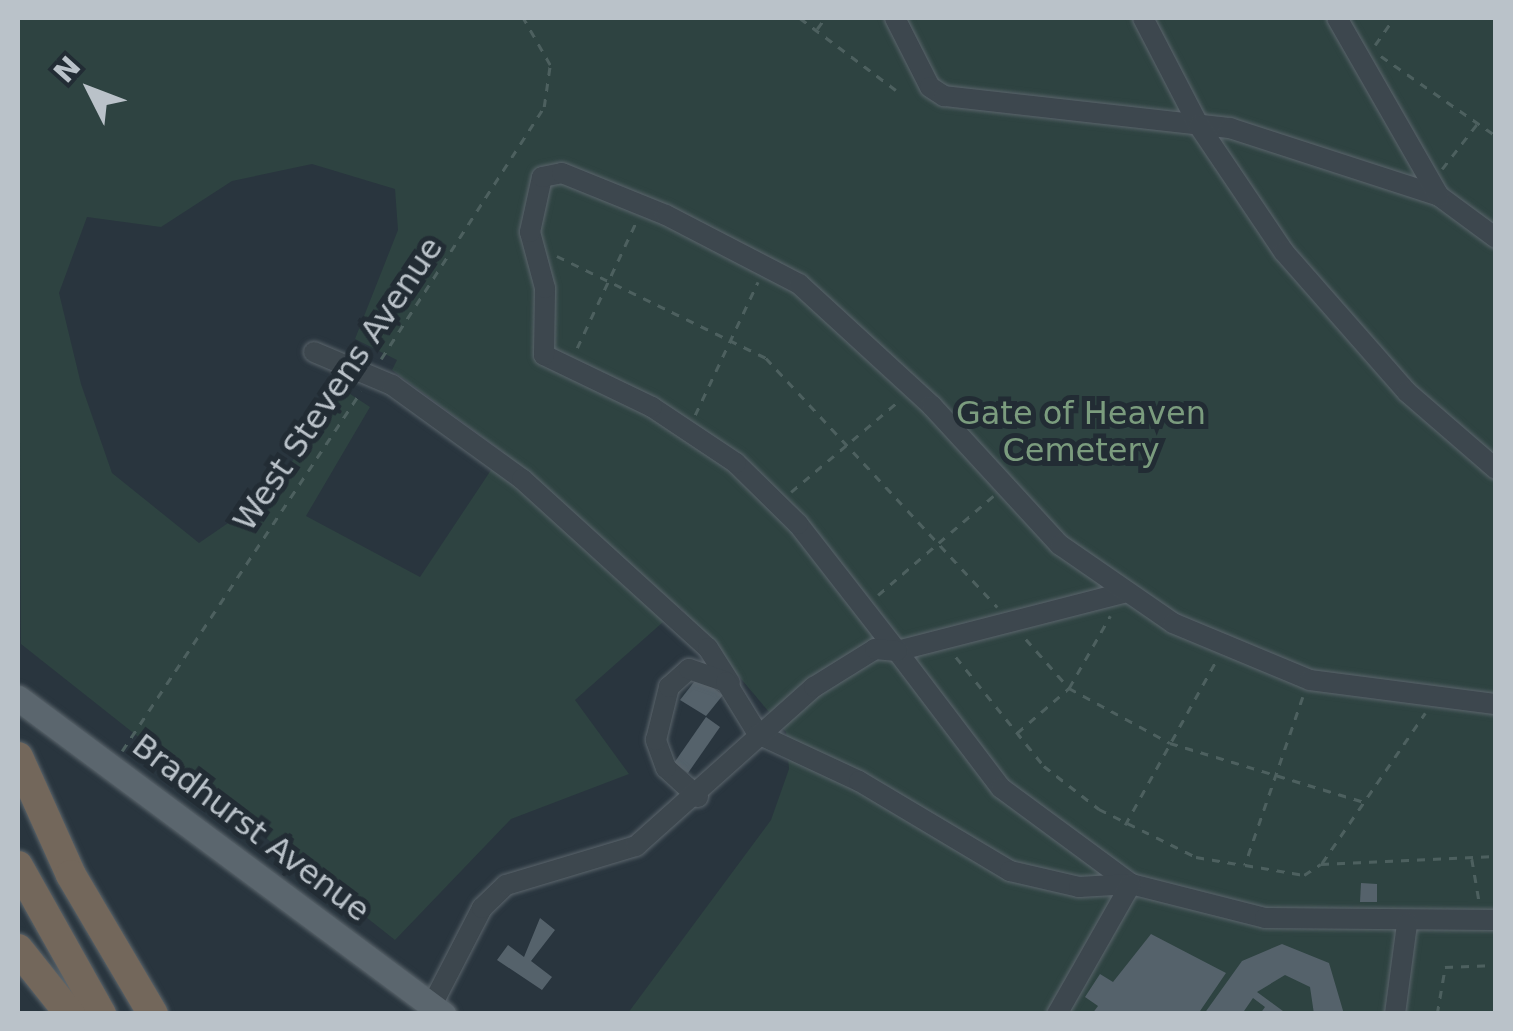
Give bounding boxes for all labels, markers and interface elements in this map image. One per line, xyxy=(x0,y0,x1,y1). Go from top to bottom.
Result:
north arrow xyxy=(40,40,140,140)
text: N xyxy=(47,50,87,89)
street label: West Stevens Avenue xyxy=(225,230,451,538)
park label: Gate of Heaven Cemetery xyxy=(956,395,1206,470)
street label: Bradhurst Avenue xyxy=(125,726,377,930)

